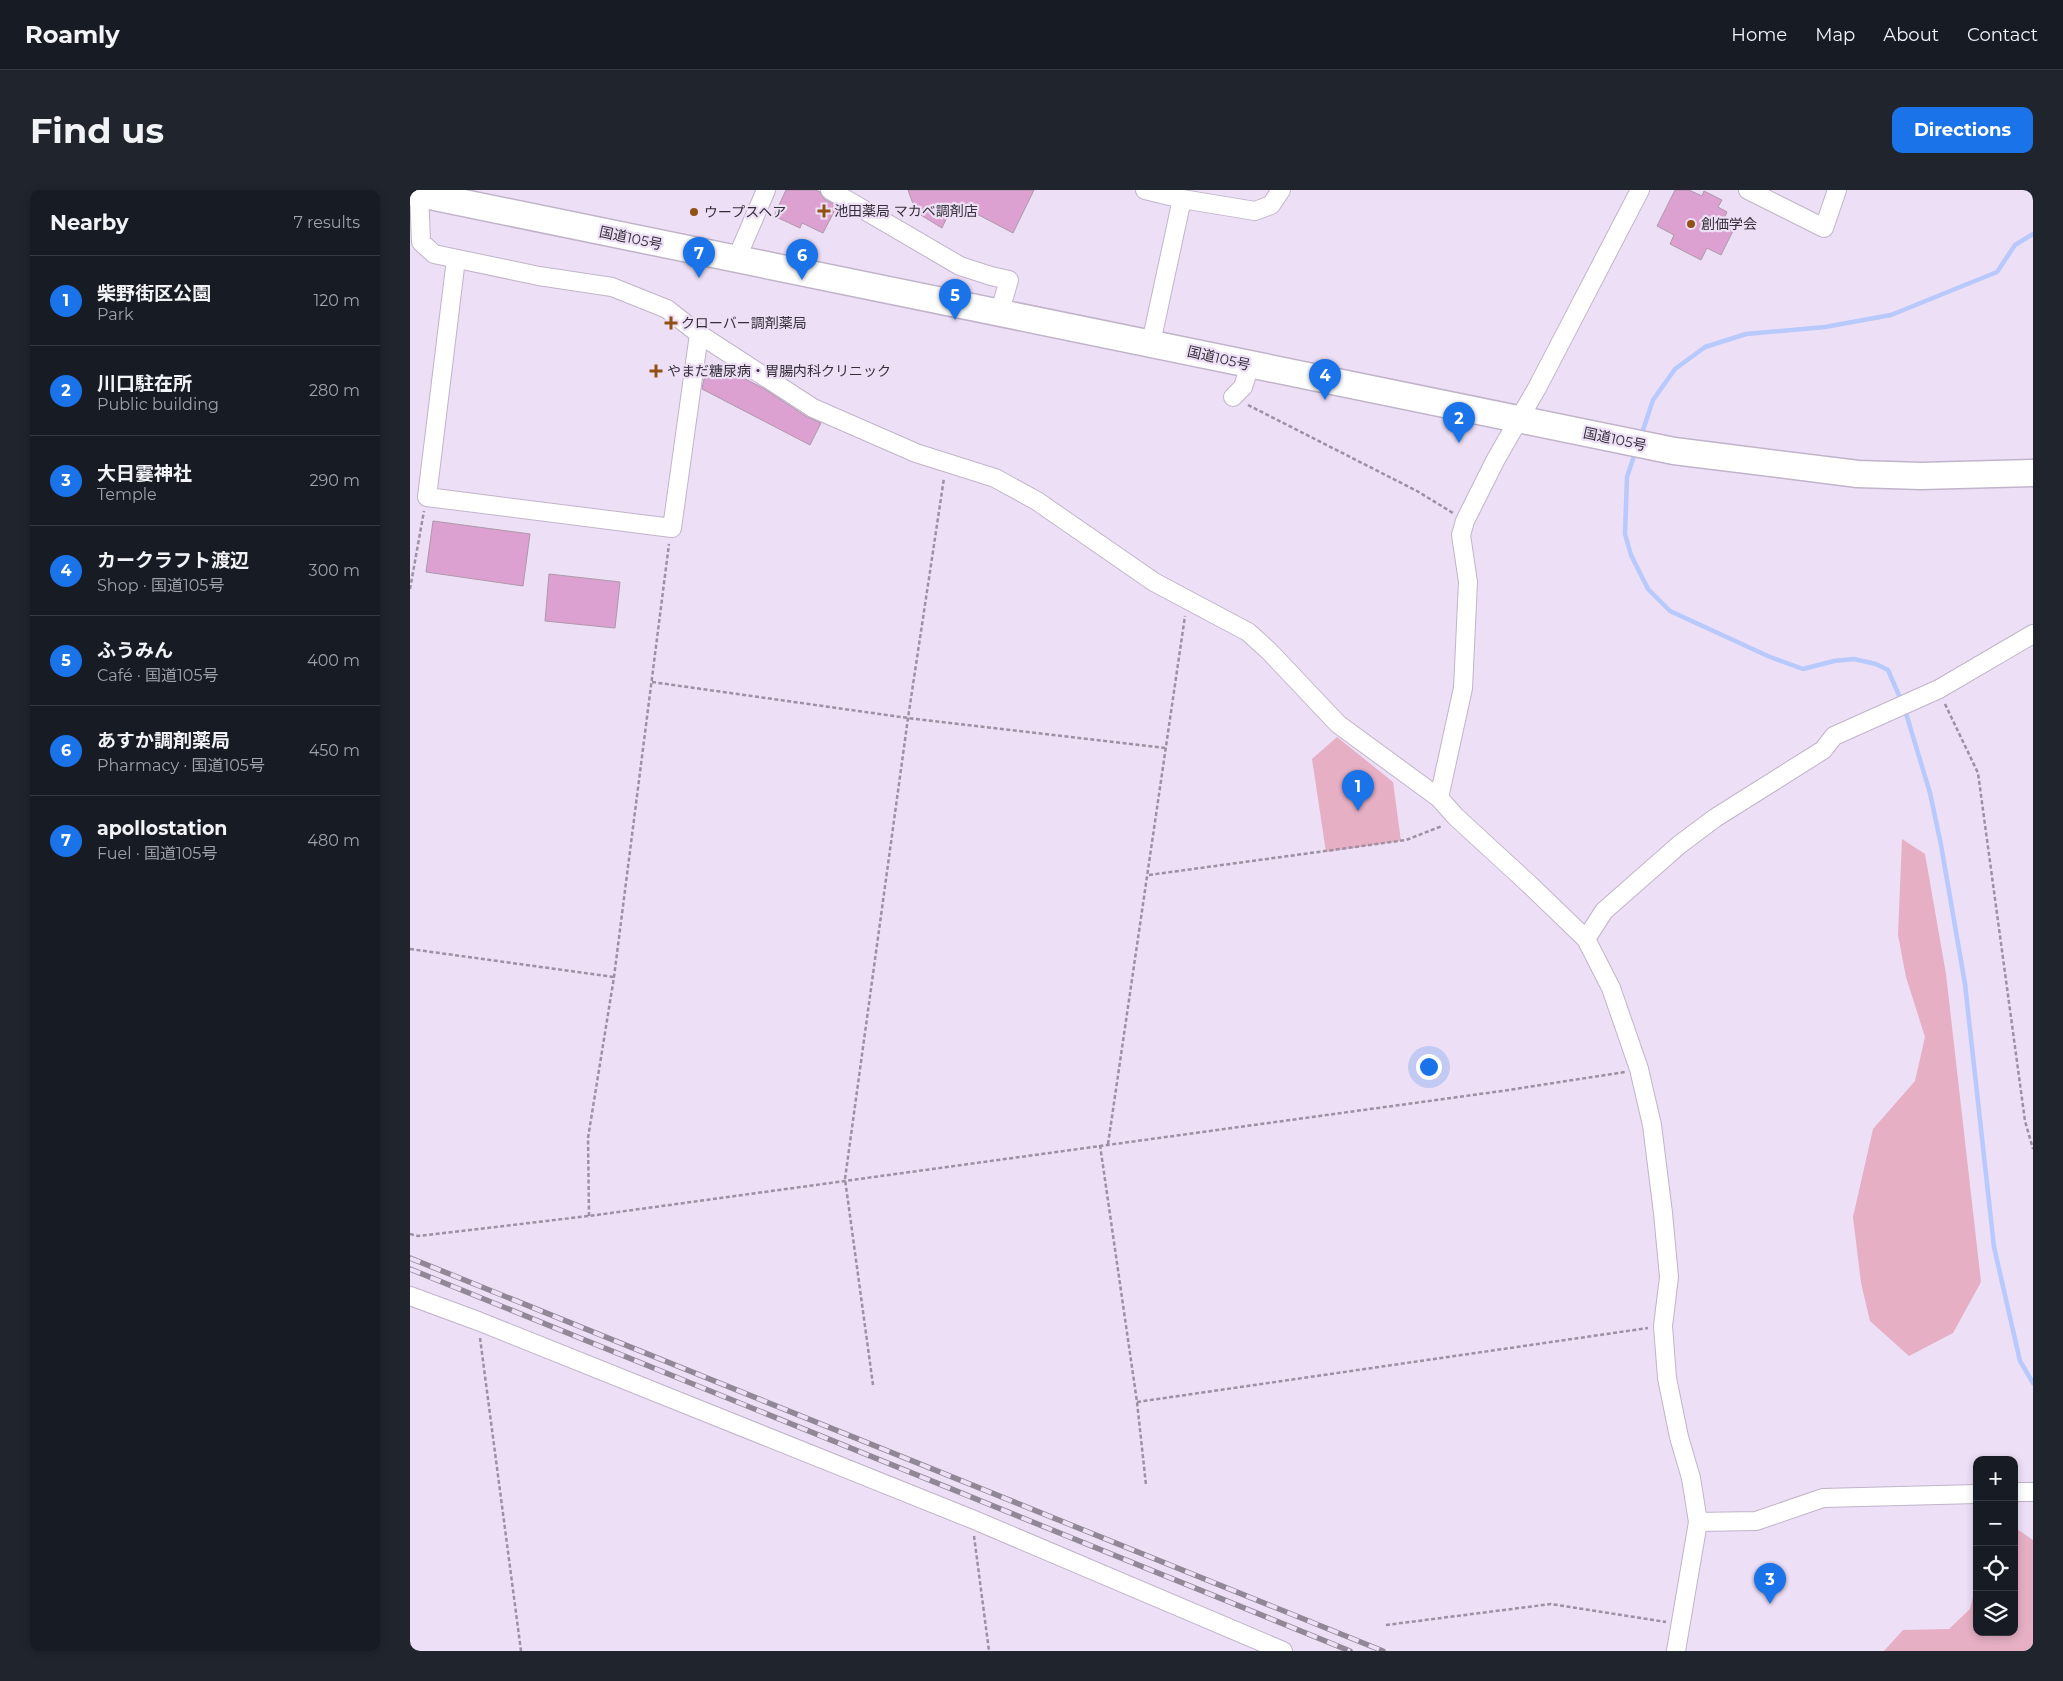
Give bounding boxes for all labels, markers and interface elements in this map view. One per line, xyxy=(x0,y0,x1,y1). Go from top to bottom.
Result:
text: Roamly xyxy=(25,20,120,49)
text: Home xyxy=(1731,24,1787,46)
text: Map xyxy=(1815,24,1855,46)
text: About xyxy=(1883,24,1939,46)
text: Contact xyxy=(1967,24,2038,46)
button: Directions xyxy=(1892,107,2033,153)
text: Find us xyxy=(30,109,164,152)
place label: 池田薬局 マカベ調剤店 xyxy=(834,202,978,220)
place label: ウープスヘア xyxy=(704,203,786,221)
marker: 池田薬局 マカベ調剤店 xyxy=(818,205,830,217)
marker: ウープスヘア xyxy=(688,206,700,218)
text: Nearby xyxy=(50,210,129,235)
text: 7 results xyxy=(293,213,360,232)
place label: 創価学会 xyxy=(1701,215,1757,233)
marker: 創価学会 xyxy=(1685,218,1697,230)
street label: 国道105号 xyxy=(598,223,664,253)
pin: 7 xyxy=(683,237,715,278)
pin: 6 xyxy=(786,239,818,280)
pin: 5 xyxy=(939,279,971,320)
text: 柴野街区公園 xyxy=(97,282,211,305)
text: 1 xyxy=(63,291,69,310)
text: 120 m xyxy=(313,291,360,310)
text: Park xyxy=(97,305,134,324)
place label: クローバー調剤薬局 xyxy=(681,314,807,332)
marker: クローバー調剤薬局 xyxy=(665,317,677,329)
street label: 国道105号 xyxy=(1186,342,1252,374)
pin: 4 xyxy=(1309,359,1341,400)
place label: やまだ糖尿病・胃腸内科クリニック xyxy=(667,362,891,380)
marker: やまだ糖尿病・胃腸内科クリニック xyxy=(649,364,663,378)
text: 川口駐在所 xyxy=(97,372,192,395)
text: 2 xyxy=(61,381,71,400)
text: 280 m xyxy=(309,381,360,400)
text: Public building xyxy=(97,395,219,414)
pin: 2 xyxy=(1443,402,1475,443)
street label: 国道105号 xyxy=(1582,424,1648,454)
text: 大日霎神社 xyxy=(97,462,192,485)
text: 3 xyxy=(61,471,71,490)
text: 290 m xyxy=(309,471,360,490)
text: Temple xyxy=(97,485,157,504)
text: カークラフト渡辺 xyxy=(97,549,249,572)
text: 4 xyxy=(60,561,72,580)
text: 300 m xyxy=(309,561,360,580)
text: Shop · 国道105号 xyxy=(97,576,224,595)
text: ふうみん xyxy=(97,639,173,662)
text: 5 xyxy=(61,651,71,670)
text: 400 m xyxy=(307,651,360,670)
text: Café · 国道105号 xyxy=(97,666,218,685)
text: あすか調剤薬局 xyxy=(97,729,230,752)
text: 6 xyxy=(61,741,71,760)
text: 450 m xyxy=(309,741,360,760)
text: Pharmacy · 国道105号 xyxy=(97,756,265,775)
pin: 1 xyxy=(1342,770,1374,811)
text: apollostation xyxy=(97,817,227,840)
text: 7 xyxy=(61,831,71,850)
text: 480 m xyxy=(307,831,360,850)
text: Fuel · 国道105号 xyxy=(97,844,217,863)
your location xyxy=(1416,1054,1442,1080)
map controls xyxy=(1973,1456,2018,1636)
button: + xyxy=(1973,1456,2018,1501)
button: − xyxy=(1973,1501,2018,1546)
button: locate xyxy=(1973,1546,2018,1591)
pin: 3 xyxy=(1754,1563,1786,1604)
button: layers xyxy=(1973,1591,2018,1636)

